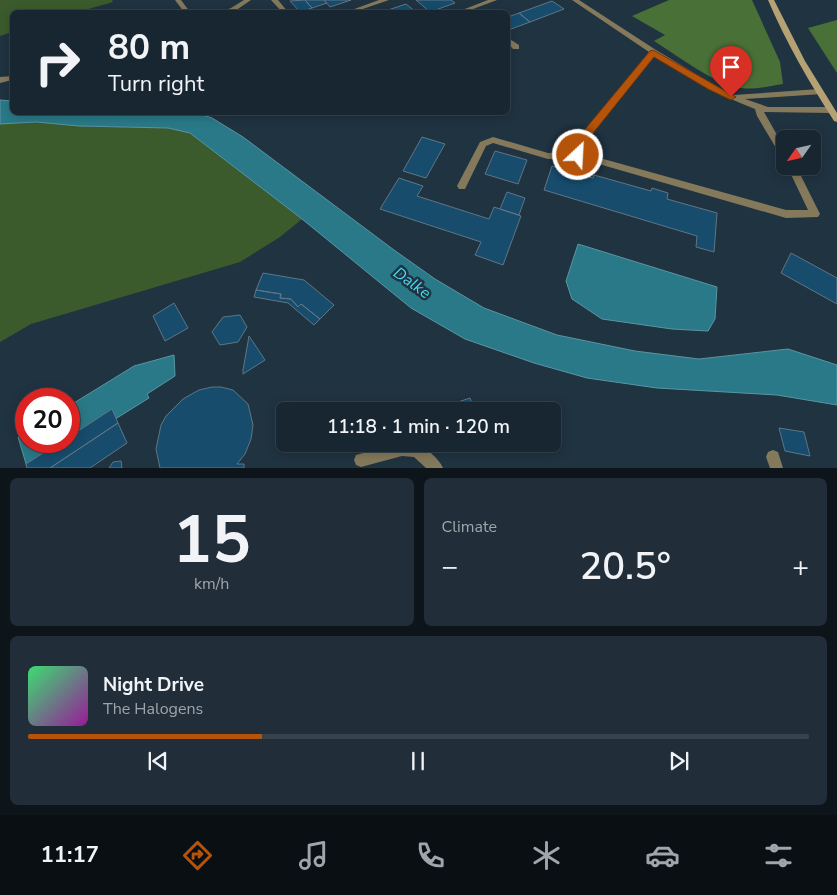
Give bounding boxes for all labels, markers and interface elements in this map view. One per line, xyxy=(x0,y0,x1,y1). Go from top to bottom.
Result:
text: 80 m xyxy=(108,24,190,71)
icon: right xyxy=(25,30,90,95)
pin xyxy=(710,46,752,97)
icon: arrive xyxy=(717,53,745,81)
text: Turn right xyxy=(108,69,204,99)
position arrow xyxy=(551,128,603,180)
north arrow xyxy=(776,130,821,175)
map controls xyxy=(776,130,821,175)
water label: Dalke xyxy=(389,262,436,304)
speed limit sign: 20 xyxy=(15,388,80,453)
text: 11:18 · 1 min · 120 m xyxy=(327,414,510,440)
text: 15 xyxy=(173,496,251,585)
text: Climate xyxy=(442,516,497,538)
text: 20.5° xyxy=(579,541,671,592)
text: − xyxy=(442,548,458,586)
text: + xyxy=(792,548,809,586)
text: km/h xyxy=(194,573,229,595)
text: Night Drive xyxy=(103,672,204,698)
text: The Halogens xyxy=(103,698,203,720)
icon: previous xyxy=(144,747,172,775)
icon: pause xyxy=(404,747,432,775)
icon: next xyxy=(665,747,693,775)
icon: directions xyxy=(180,838,215,873)
icon: music xyxy=(296,838,331,873)
icon: phone xyxy=(413,838,448,873)
icon: climate xyxy=(529,838,564,873)
icon: car xyxy=(645,838,680,873)
icon: filters xyxy=(761,838,796,873)
text: 11:17 xyxy=(41,840,99,870)

